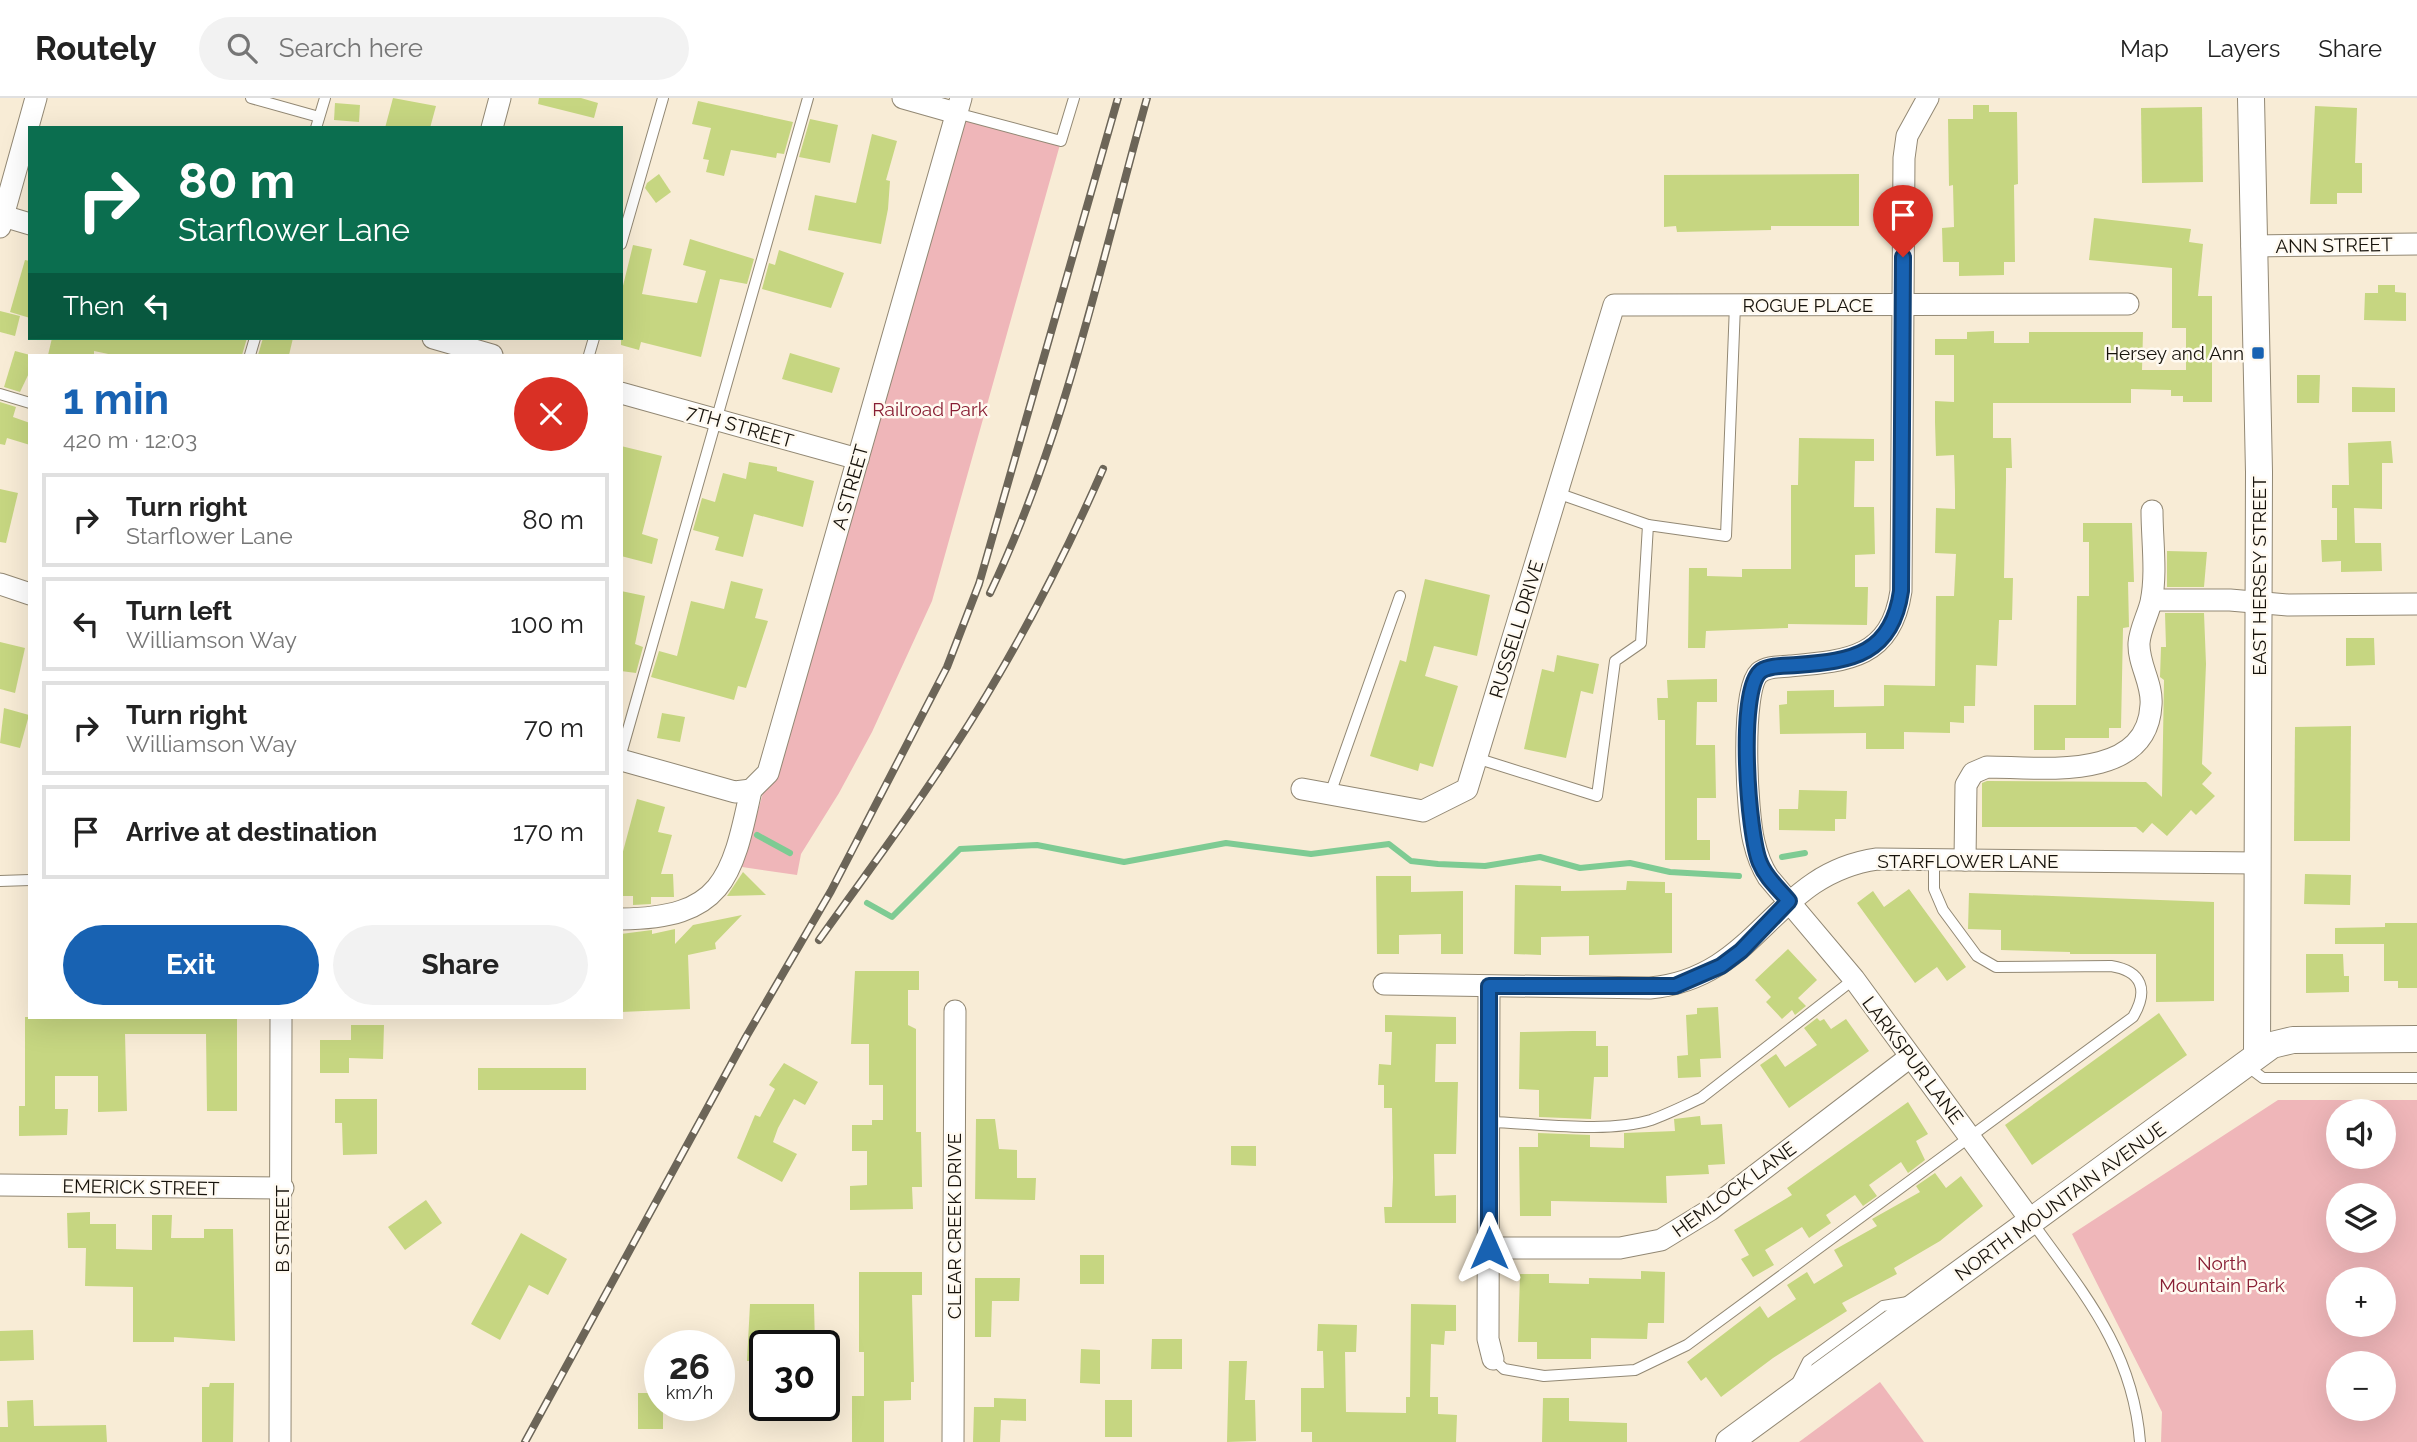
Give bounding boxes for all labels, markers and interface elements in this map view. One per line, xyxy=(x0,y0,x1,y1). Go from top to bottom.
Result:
search box xyxy=(199,17,689,80)
text: Routely xyxy=(35,29,157,68)
icon: search xyxy=(223,29,261,67)
text: Search here xyxy=(279,33,423,63)
text: Map xyxy=(2120,34,2169,63)
text: Layers xyxy=(2207,34,2280,63)
text: Share xyxy=(2318,34,2382,63)
text: 80 m xyxy=(178,152,295,209)
icon: right xyxy=(63,154,154,245)
pin xyxy=(1873,185,1933,257)
icon: arrive xyxy=(1884,196,1922,234)
text: Starflower Lane xyxy=(178,211,410,248)
street label: ANN STREET xyxy=(2275,233,2393,257)
icon: left xyxy=(138,287,176,325)
text: Then xyxy=(63,291,124,321)
street label: ROGUE PLACE xyxy=(1743,294,1873,316)
place label: Hersey and Ann xyxy=(2105,342,2244,364)
marker: Hersey and Ann xyxy=(2250,345,2266,361)
text: 1 min xyxy=(63,375,169,424)
button: close xyxy=(514,377,588,451)
park label: Railroad Park xyxy=(872,398,988,420)
street label: 7TH STREET xyxy=(684,400,797,452)
text: 420 m · 12:03 xyxy=(63,426,197,453)
street label: A STREET xyxy=(827,442,873,532)
street label: EAST HERSEY STREET xyxy=(2248,476,2270,676)
text: Turn right xyxy=(126,492,247,522)
icon: right xyxy=(67,501,105,539)
text: 80 m xyxy=(522,505,584,535)
text: Starflower Lane xyxy=(126,522,293,549)
street label: RUSSELL DRIVE xyxy=(1485,557,1547,701)
text: Turn left xyxy=(126,596,232,626)
icon: left xyxy=(67,605,105,643)
text: 100 m xyxy=(511,609,584,639)
text: Williamson Way xyxy=(126,626,297,653)
text: Turn right xyxy=(126,700,247,730)
icon: right xyxy=(67,709,105,747)
text: 70 m xyxy=(524,713,584,743)
text: Williamson Way xyxy=(126,730,297,757)
icon: arrive xyxy=(67,813,105,851)
text: Arrive at destination xyxy=(126,817,377,847)
text: 170 m xyxy=(513,817,584,847)
street label: STARFLOWER LANE xyxy=(1877,850,2059,872)
button: Exit xyxy=(63,925,319,1005)
button: Share xyxy=(333,925,588,1005)
street label: LARKSPUR LANE xyxy=(1858,992,1968,1128)
map controls xyxy=(2326,1099,2396,1421)
button: sound xyxy=(2326,1099,2396,1169)
street label: NORTH MOUNTAIN AVENUE xyxy=(1950,1117,2170,1285)
street label: CLEAR CREEK DRIVE xyxy=(943,1133,965,1319)
street label: HEMLOCK LANE xyxy=(1668,1137,1800,1241)
street label: EMERICK STREET xyxy=(62,1175,220,1199)
button: layers xyxy=(2326,1183,2396,1253)
street label: B STREET xyxy=(271,1185,293,1273)
position arrow xyxy=(1452,1211,1526,1285)
park label: North Mountain Park xyxy=(2159,1252,2285,1296)
button: + xyxy=(2326,1267,2396,1337)
speed limit sign: 30 xyxy=(749,1330,840,1421)
text: 26 xyxy=(669,1346,710,1387)
button: − xyxy=(2326,1351,2396,1421)
text: km/h xyxy=(666,1382,713,1403)

